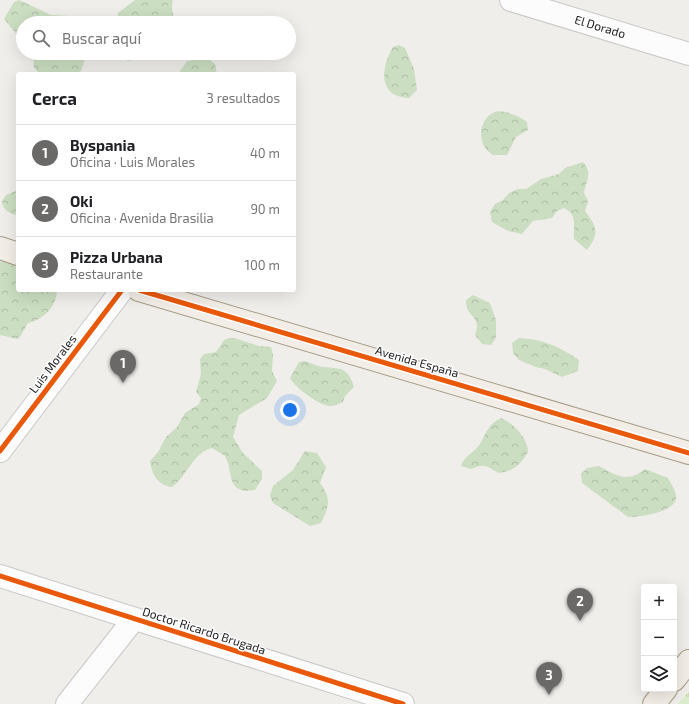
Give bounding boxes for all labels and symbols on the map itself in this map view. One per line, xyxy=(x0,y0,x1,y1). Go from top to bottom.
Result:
street label: El Dorado xyxy=(573,12,628,40)
street label: Luis Morales xyxy=(26,331,79,395)
street label: Avenida España xyxy=(374,342,461,380)
pin: 1 xyxy=(110,350,136,383)
your location xyxy=(280,400,300,420)
pin: 2 xyxy=(567,588,593,621)
street label: Doctor Ricardo Brugada xyxy=(141,603,268,657)
pin: 3 xyxy=(536,662,562,695)

